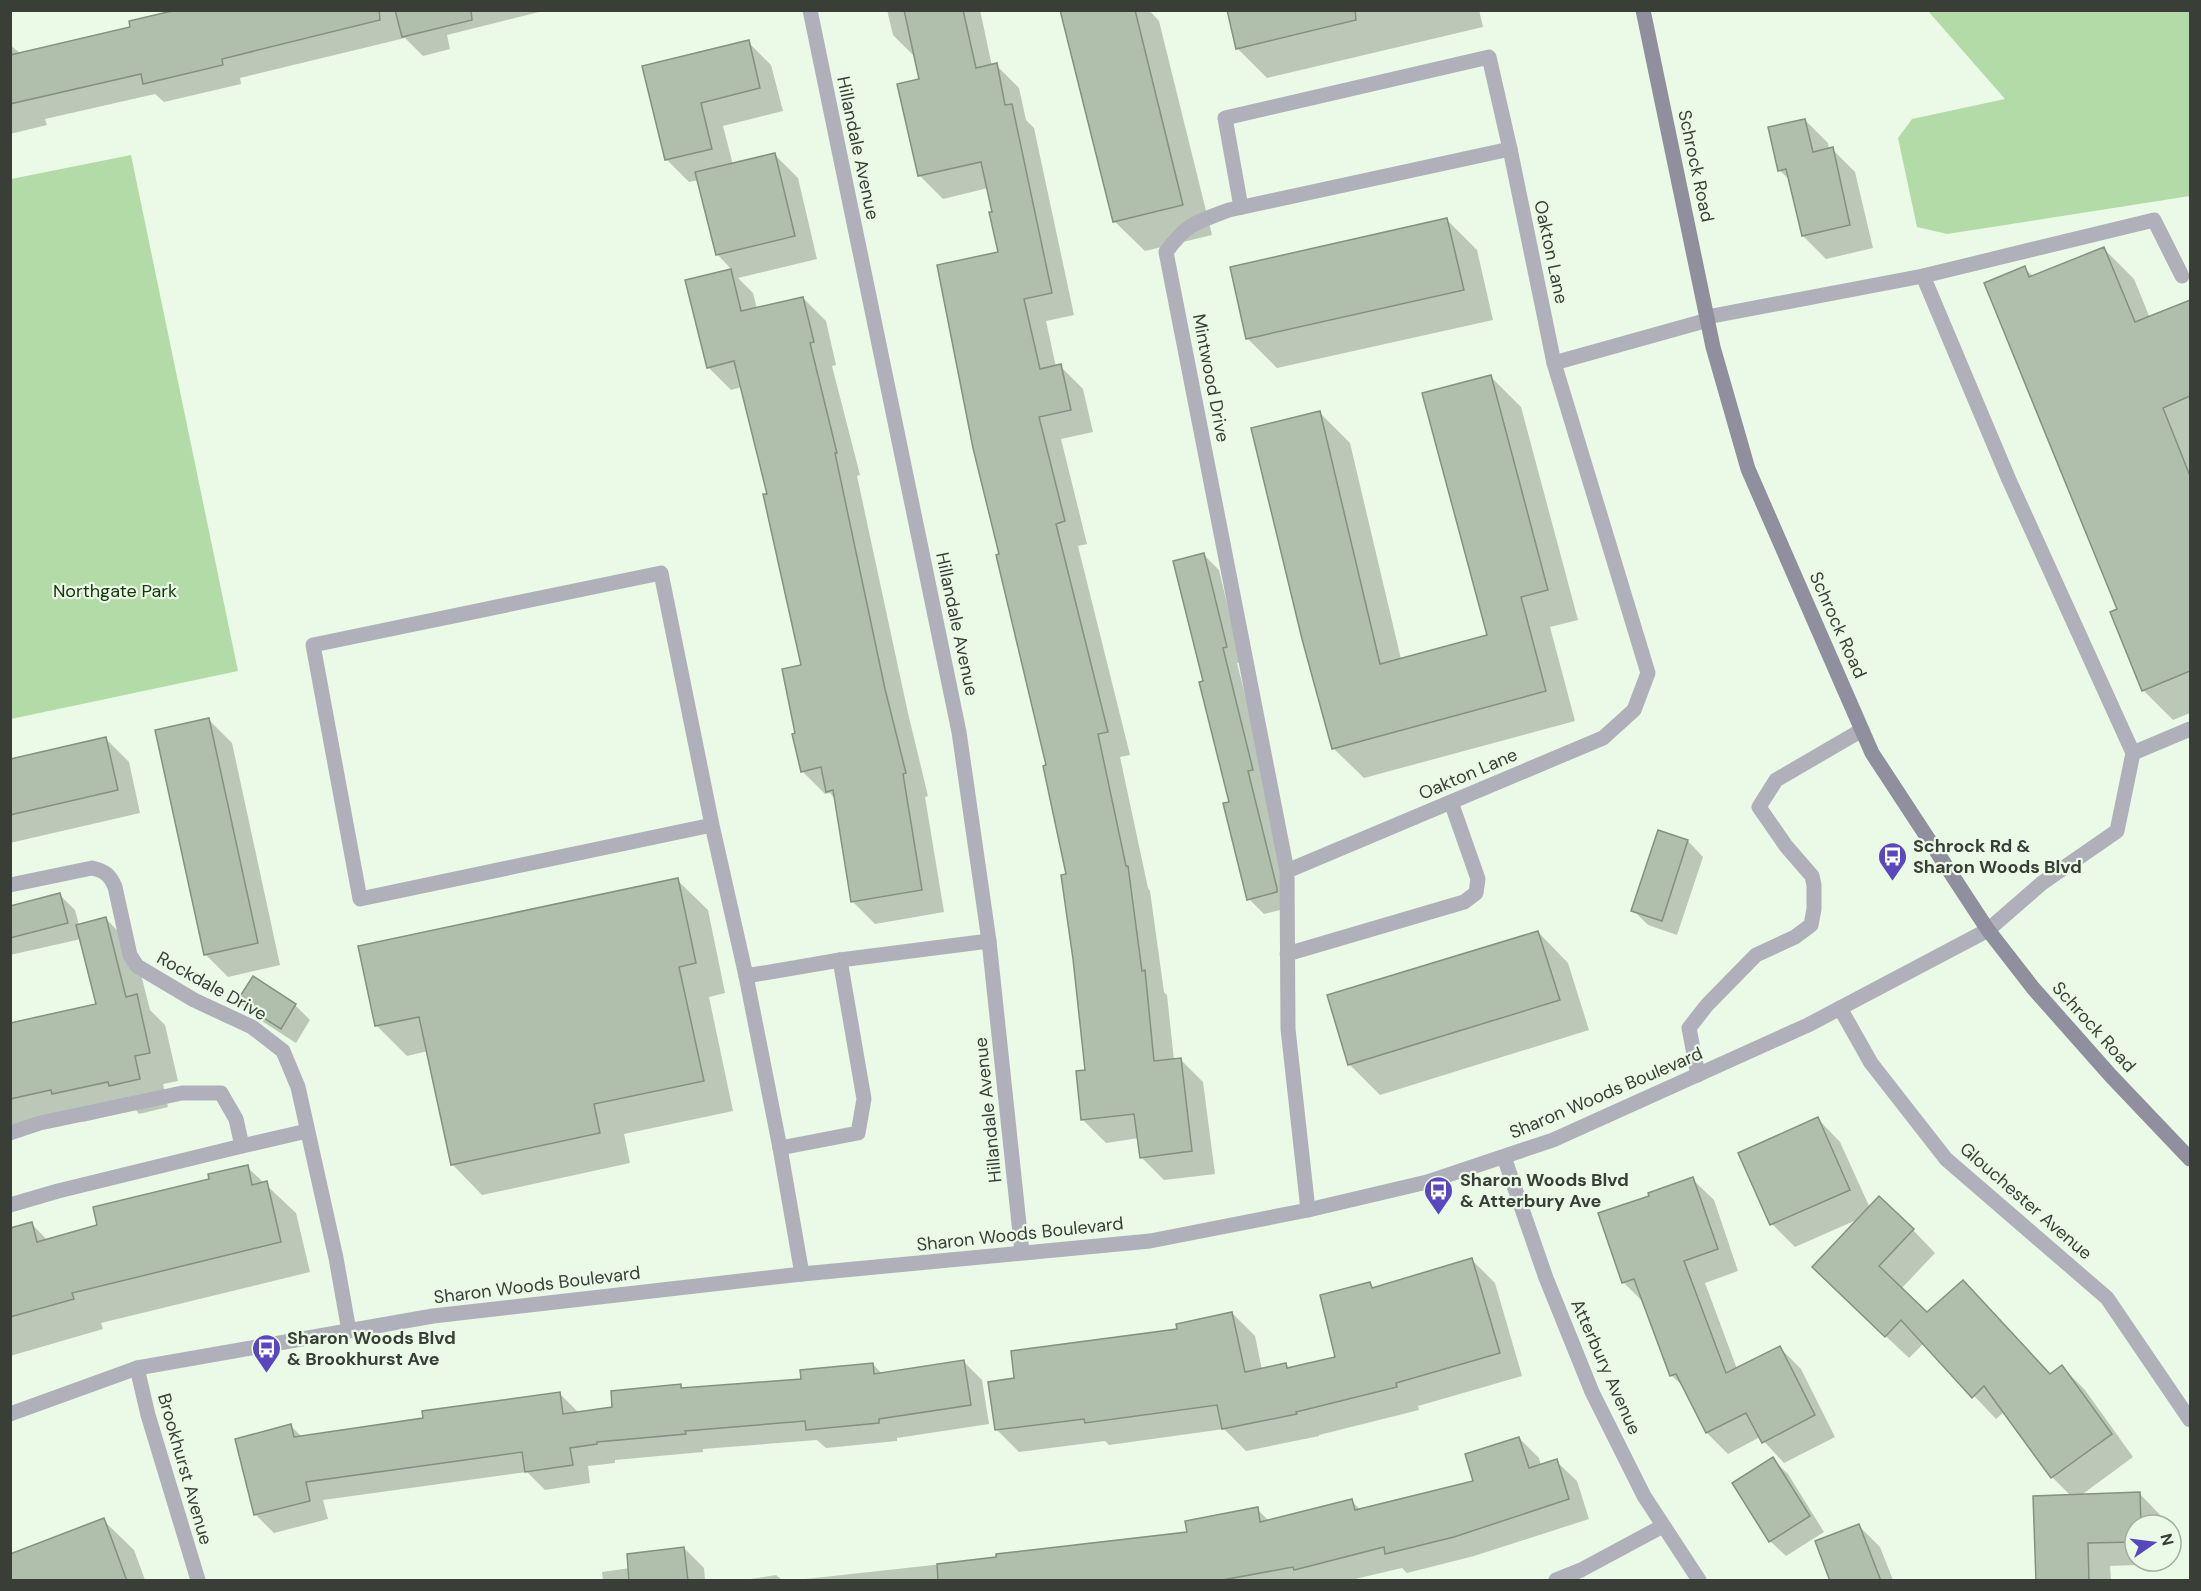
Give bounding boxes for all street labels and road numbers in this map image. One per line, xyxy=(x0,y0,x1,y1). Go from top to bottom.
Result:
street label: Hillandale Avenue xyxy=(831,74,885,222)
street label: Schrock Road xyxy=(1672,108,1720,224)
street label: Oakton Lane xyxy=(1528,198,1574,306)
street label: Mintwood Drive xyxy=(1187,312,1235,444)
street label: Hillandale Avenue xyxy=(930,550,984,698)
street label: Schrock Road xyxy=(1804,568,1872,682)
street label: Oakton Lane xyxy=(1415,742,1521,806)
street label: Rockdale Drive xyxy=(153,946,271,1026)
street label: Schrock Road xyxy=(2047,977,2141,1077)
street label: Hillandale Avenue xyxy=(968,1036,1008,1184)
street label: Sharon Woods Boulevard xyxy=(1506,1041,1706,1145)
street label: Glouchester Avenue xyxy=(1955,1137,2097,1265)
street label: Sharon Woods Boulevard xyxy=(915,1211,1125,1257)
street label: Sharon Woods Boulevard xyxy=(432,1260,642,1310)
street label: Atterbury Avenue xyxy=(1565,1295,1647,1439)
street label: Brookhurst Avenue xyxy=(152,1390,218,1548)

